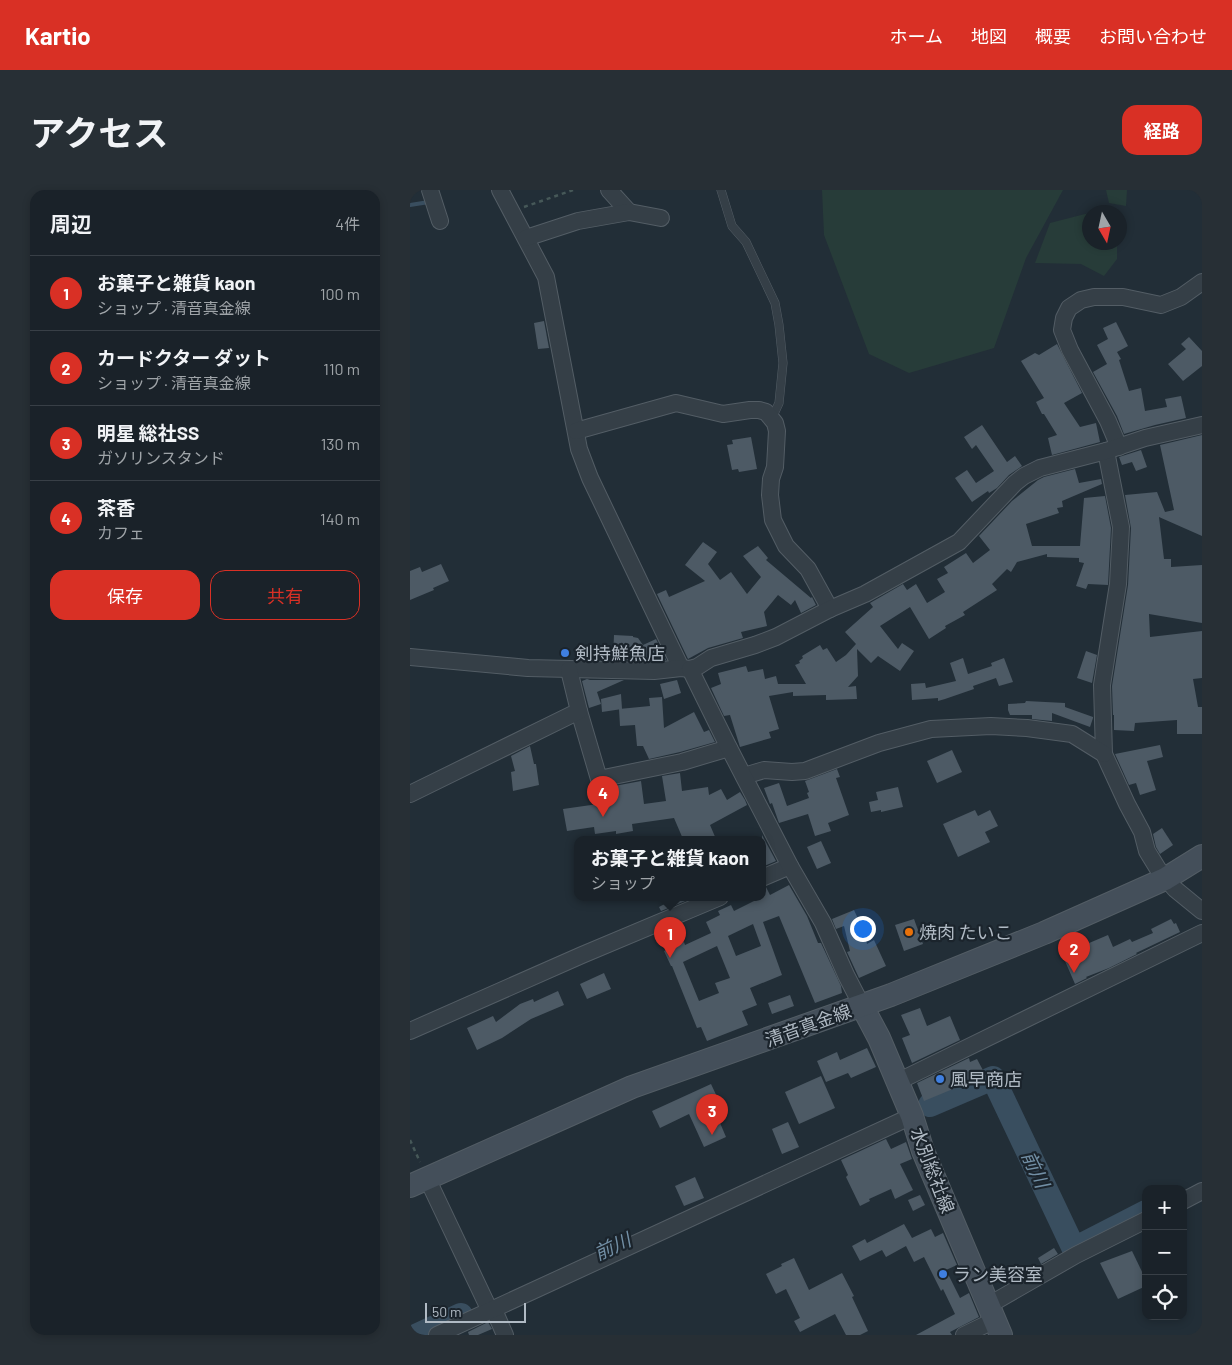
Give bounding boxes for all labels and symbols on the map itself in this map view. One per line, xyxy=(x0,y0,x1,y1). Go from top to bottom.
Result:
north arrow xyxy=(1082,205,1127,250)
place label: 剣持鮮魚店 xyxy=(575,642,665,664)
marker: 剣持鮮魚店 xyxy=(559,647,571,659)
pin: 4 xyxy=(587,776,619,817)
your location xyxy=(850,916,876,942)
pin: 1 xyxy=(654,917,686,958)
place label: 焼肉 たいこ xyxy=(919,921,1013,943)
marker: 焼肉 たいこ xyxy=(903,926,915,938)
pin: 2 xyxy=(1058,932,1090,973)
street label: 清音真金線 xyxy=(762,999,854,1051)
place label: 風早商店 xyxy=(950,1068,1022,1090)
marker: 風早商店 xyxy=(934,1073,946,1085)
pin: 3 xyxy=(696,1094,728,1135)
street label: 水別総社線 xyxy=(907,1124,959,1216)
water label: 前川 xyxy=(1018,1147,1055,1193)
water label: 前川 xyxy=(590,1227,636,1264)
place label: ラン美容室 xyxy=(953,1263,1043,1285)
marker: ラン美容室 xyxy=(937,1268,949,1280)
scale bar xyxy=(425,1300,526,1323)

